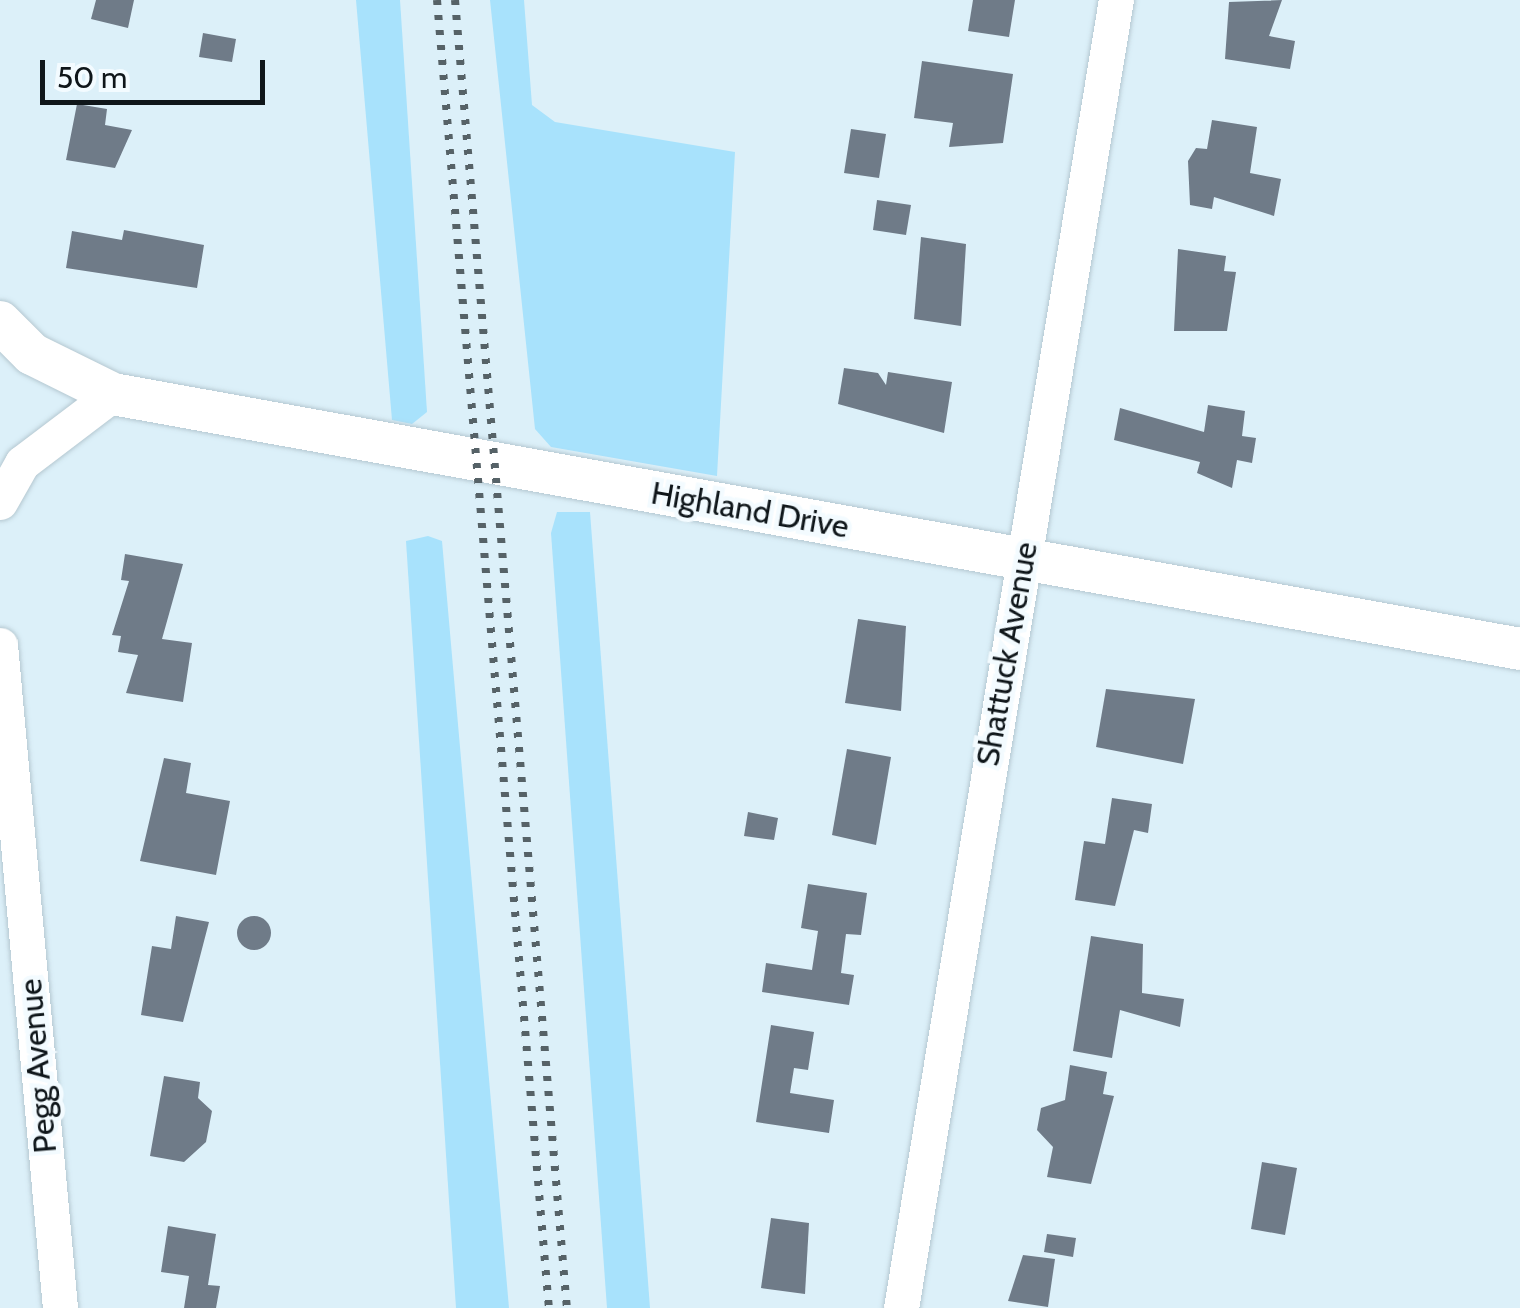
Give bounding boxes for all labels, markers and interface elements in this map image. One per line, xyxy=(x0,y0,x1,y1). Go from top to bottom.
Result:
scale bar xyxy=(45,40,270,102)
text: 50 m xyxy=(57,59,127,96)
street label: Highland Drive xyxy=(648,474,852,546)
street label: Shattuck Avenue xyxy=(968,539,1046,769)
street label: Pegg Avenue xyxy=(11,977,65,1155)

